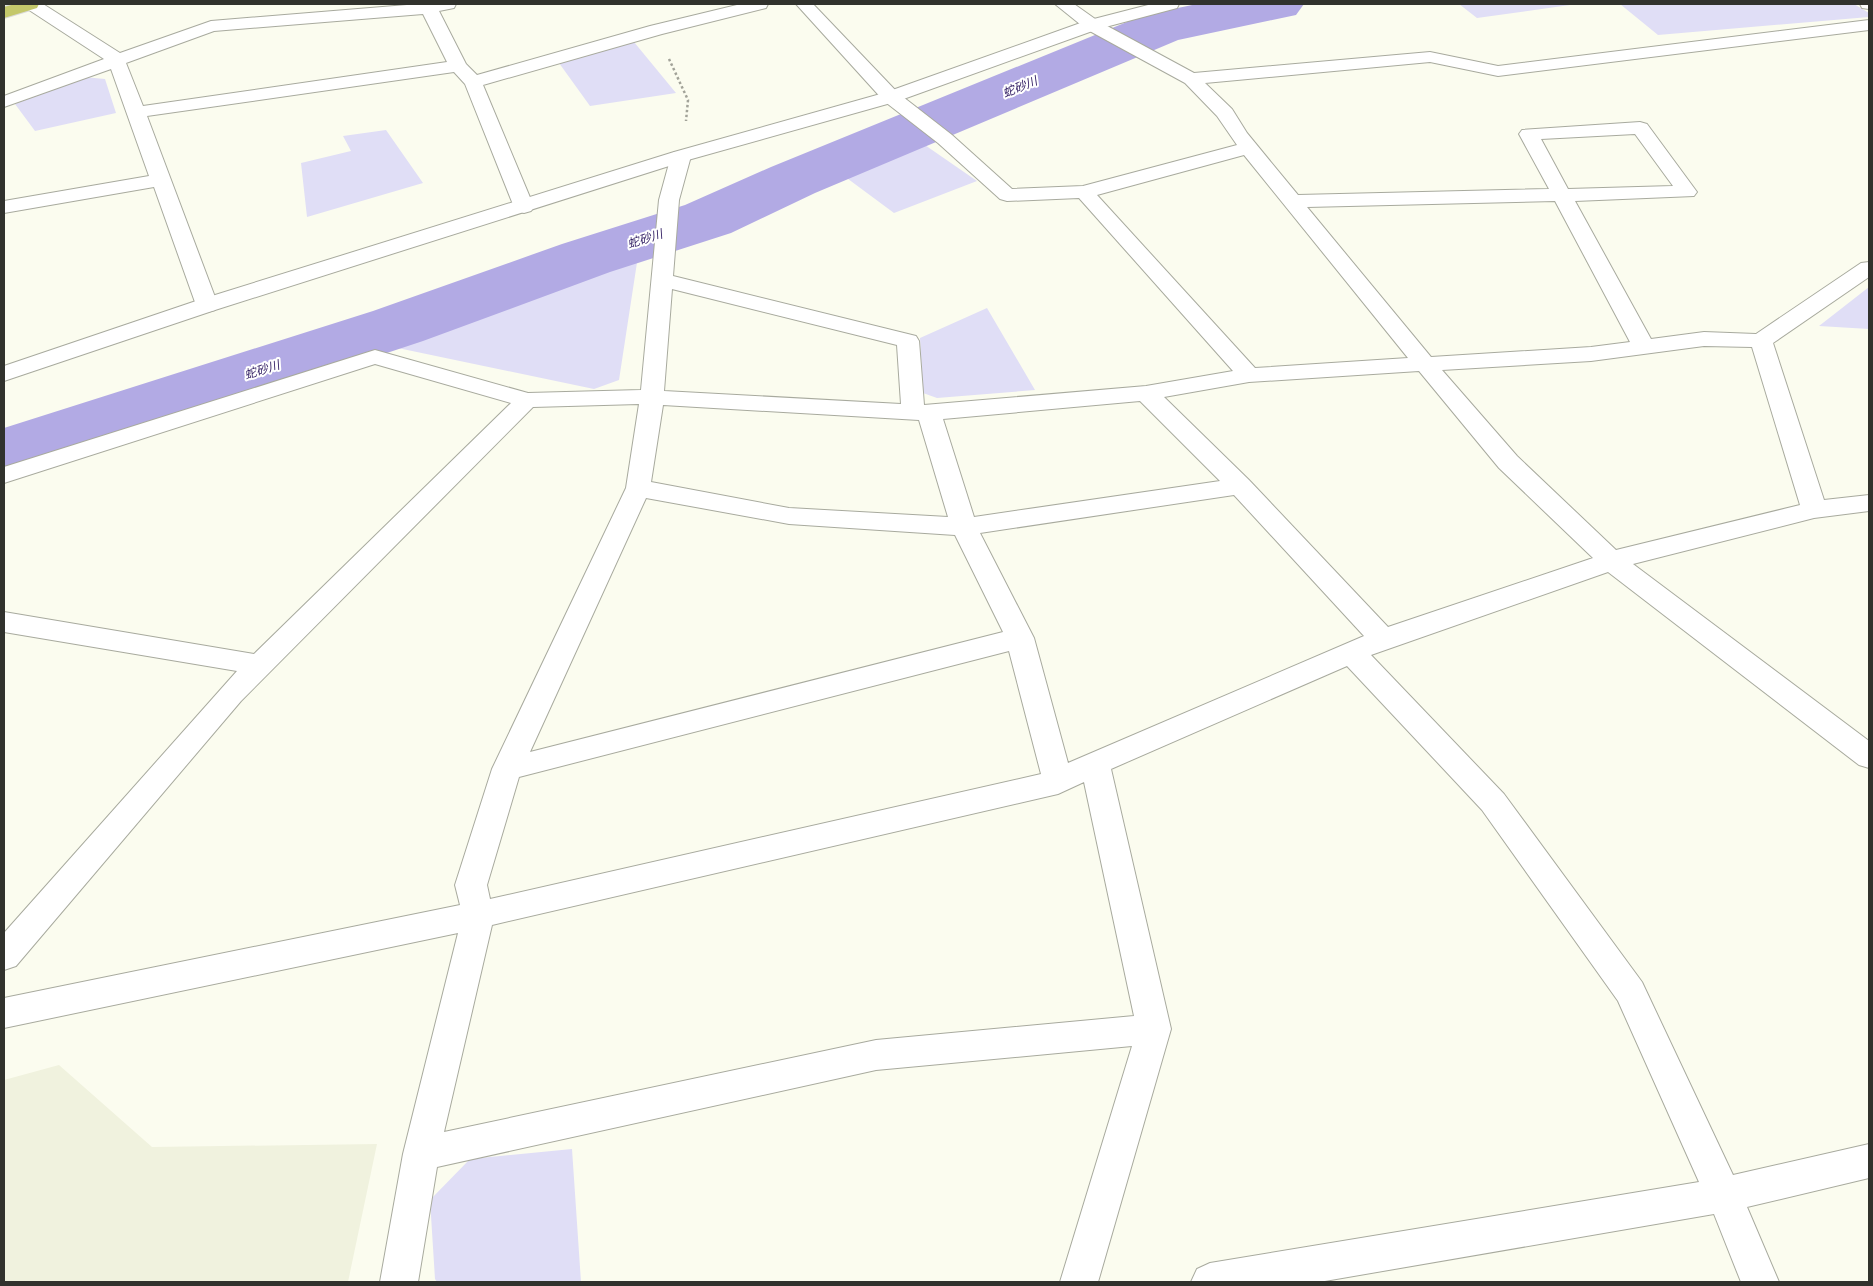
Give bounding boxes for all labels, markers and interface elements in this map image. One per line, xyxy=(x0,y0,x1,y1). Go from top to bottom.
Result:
water label: 蛇砂川 xyxy=(1000,72,1041,100)
water label: 蛇砂川 xyxy=(625,225,666,251)
water label: 蛇砂川 xyxy=(242,356,283,382)

